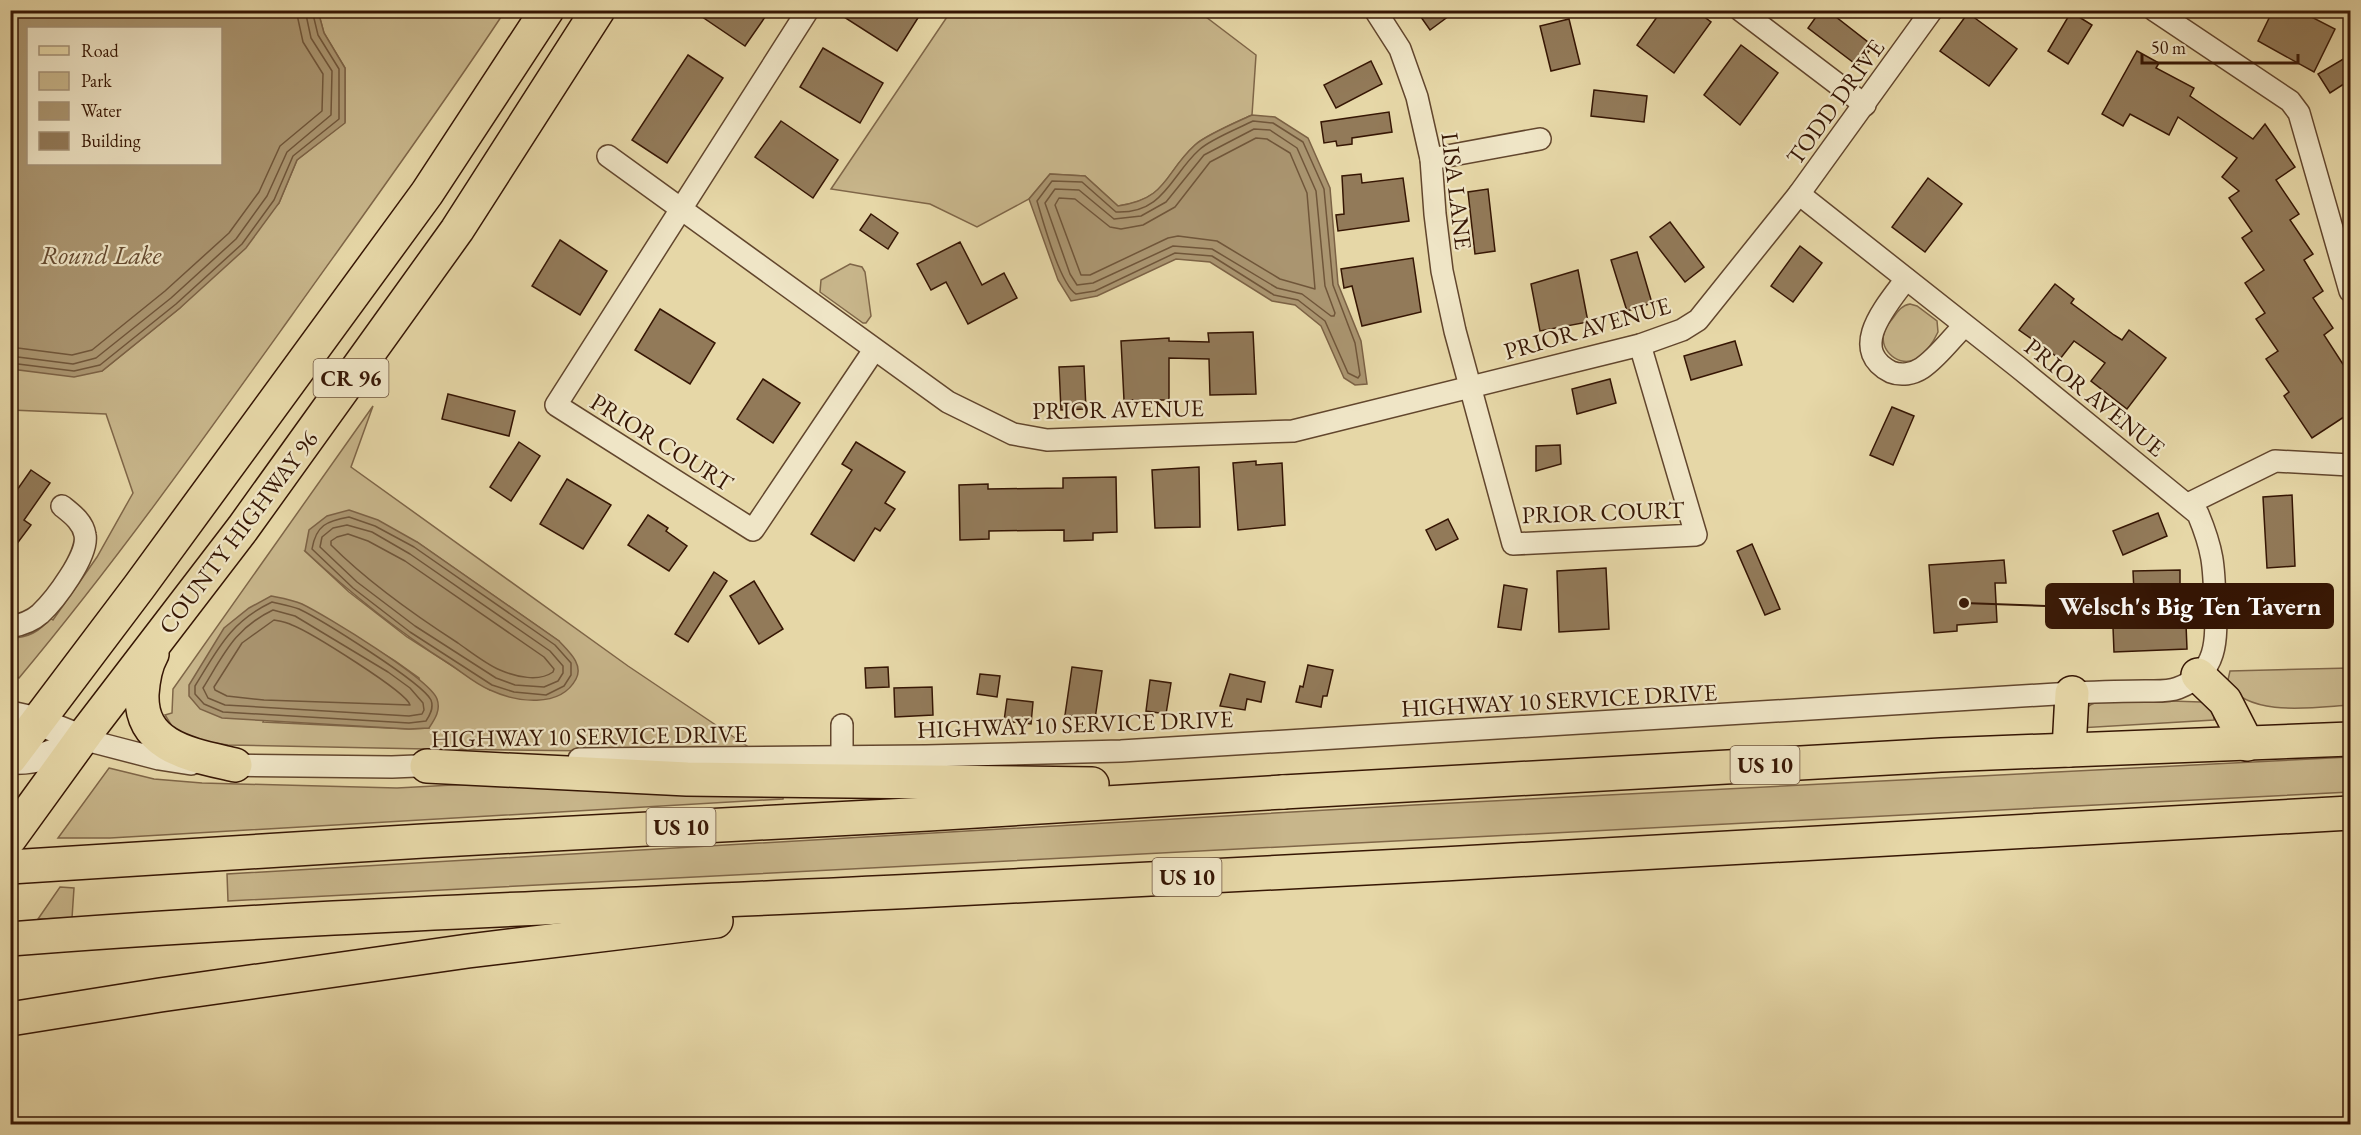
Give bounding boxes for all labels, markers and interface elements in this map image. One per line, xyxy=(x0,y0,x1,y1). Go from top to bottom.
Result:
legend xyxy=(27,27,222,165)
scale bar xyxy=(2142,27,2298,65)
street label: TODD DRIVE xyxy=(1779,33,1891,171)
text: 50 m xyxy=(2151,36,2186,59)
text: Road xyxy=(81,39,120,62)
text: Park xyxy=(81,69,112,92)
text: Water xyxy=(81,99,122,122)
text: Building xyxy=(81,129,141,152)
street label: LISA LANE xyxy=(1434,131,1480,251)
water label: Round Lake xyxy=(40,238,163,272)
street label: PRIOR AVENUE xyxy=(1500,289,1674,367)
street label: PRIOR AVENUE xyxy=(2018,331,2172,463)
road number: CR 96 xyxy=(314,359,388,397)
street label: PRIOR COURT xyxy=(585,386,740,499)
street label: PRIOR AVENUE xyxy=(1032,392,1204,426)
street label: COUNTY HIGHWAY 96 xyxy=(151,424,325,640)
street label: PRIOR COURT xyxy=(1521,494,1686,530)
callout: Welsch's Big Ten Tavern xyxy=(2046,584,2333,628)
text: Welsch's Big Ten Tavern xyxy=(2059,589,2322,623)
street label: HIGHWAY 10 SERVICE DRIVE xyxy=(1400,676,1718,724)
street label: HIGHWAY 10 SERVICE DRIVE xyxy=(916,703,1234,745)
street label: HIGHWAY 10 SERVICE DRIVE xyxy=(431,718,747,754)
road number: US 10 xyxy=(1730,746,1800,784)
road number: US 10 xyxy=(646,808,716,846)
road number: US 10 xyxy=(1152,858,1222,896)

